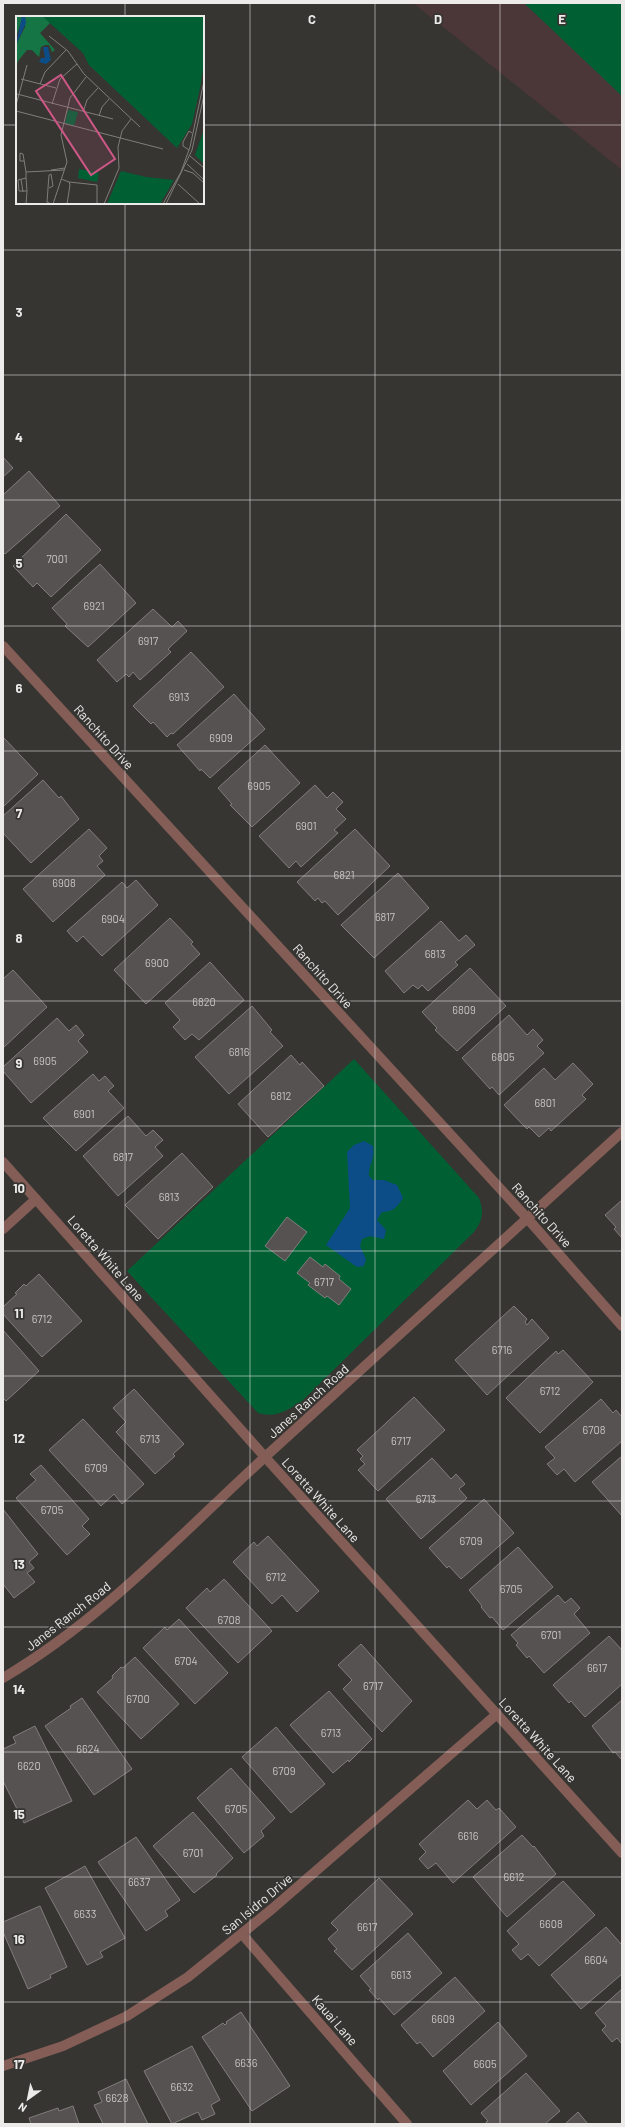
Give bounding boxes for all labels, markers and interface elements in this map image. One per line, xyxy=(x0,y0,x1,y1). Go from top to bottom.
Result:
text: C xyxy=(308,11,316,27)
text: D xyxy=(434,11,442,27)
text: E xyxy=(558,11,566,27)
inset map xyxy=(16,16,204,204)
text: 3 xyxy=(15,304,23,320)
text: 4 xyxy=(15,429,23,445)
house number: 7001 xyxy=(46,552,68,565)
text: 5 xyxy=(15,555,23,571)
house number: 6921 xyxy=(84,599,105,612)
house number: 6917 xyxy=(138,634,158,647)
text: 6 xyxy=(16,680,23,696)
house number: 6913 xyxy=(169,690,189,703)
street label: Ranchito Drive xyxy=(71,701,137,773)
house number: 6909 xyxy=(209,731,233,744)
house number: 6905 xyxy=(247,779,271,792)
text: 7 xyxy=(16,805,23,821)
house number: 6901 xyxy=(295,819,317,832)
house number: 6821 xyxy=(334,868,355,881)
house number: 6908 xyxy=(52,876,76,889)
house number: 6817 xyxy=(375,910,395,923)
house number: 6904 xyxy=(101,912,125,925)
text: 8 xyxy=(15,930,23,946)
street label: Ranchito Drive xyxy=(290,940,356,1012)
house number: 6813 xyxy=(425,947,445,960)
house number: 6900 xyxy=(145,956,169,969)
house number: 6820 xyxy=(192,995,216,1008)
house number: 6809 xyxy=(452,1003,476,1016)
house number: 6816 xyxy=(229,1045,250,1058)
house number: 6805 xyxy=(491,1050,515,1063)
house number: 6905 xyxy=(33,1054,57,1067)
text: 9 xyxy=(16,1055,23,1071)
house number: 6812 xyxy=(271,1089,292,1102)
house number: 6801 xyxy=(534,1096,556,1109)
house number: 6901 xyxy=(73,1107,95,1120)
house number: 6817 xyxy=(113,1150,133,1163)
street label: Ranchito Drive xyxy=(509,1179,575,1251)
text: 10 xyxy=(13,1180,25,1196)
house number: 6813 xyxy=(159,1190,179,1203)
street label: Loretta White Lane xyxy=(64,1212,148,1304)
house number: 6717 xyxy=(314,1275,334,1288)
text: 11 xyxy=(14,1305,24,1321)
house number: 6712 xyxy=(32,1312,52,1325)
house number: 6716 xyxy=(492,1343,513,1356)
street label: Janes Ranch Road xyxy=(264,1360,352,1442)
house number: 6712 xyxy=(540,1384,560,1397)
house number: 6708 xyxy=(583,1423,606,1436)
text: 12 xyxy=(13,1430,25,1446)
house number: 6713 xyxy=(140,1432,160,1445)
house number: 6717 xyxy=(391,1434,411,1447)
street label: Loretta White Lane xyxy=(279,1454,363,1546)
house number: 6709 xyxy=(85,1461,108,1474)
house number: 6713 xyxy=(416,1492,436,1505)
house number: 6705 xyxy=(41,1503,64,1516)
house number: 6709 xyxy=(460,1534,483,1547)
text: 13 xyxy=(13,1556,25,1572)
house number: 6712 xyxy=(266,1570,286,1583)
street label: Janes Ranch Road xyxy=(22,1578,114,1654)
house number: 6705 xyxy=(500,1582,523,1595)
house number: 6708 xyxy=(218,1613,241,1626)
house number: 6701 xyxy=(541,1628,561,1641)
house number: 6704 xyxy=(174,1654,198,1667)
house number: 6617 xyxy=(587,1661,607,1674)
house number: 6717 xyxy=(363,1679,383,1692)
text: 14 xyxy=(13,1681,25,1697)
house number: 6700 xyxy=(126,1692,150,1705)
street label: Loretta White Lane xyxy=(496,1694,580,1786)
house number: 6713 xyxy=(321,1726,341,1739)
house number: 6624 xyxy=(76,1742,100,1755)
house number: 6620 xyxy=(17,1759,41,1772)
house number: 6709 xyxy=(273,1764,296,1777)
house number: 6705 xyxy=(225,1802,248,1815)
text: 15 xyxy=(13,1806,25,1822)
house number: 6616 xyxy=(458,1829,479,1842)
house number: 6701 xyxy=(183,1846,203,1859)
street label: San Isidro Drive xyxy=(218,1870,296,1938)
house number: 6612 xyxy=(504,1870,525,1883)
house number: 6637 xyxy=(128,1875,150,1888)
house number: 6633 xyxy=(74,1907,96,1920)
house number: 6608 xyxy=(539,1917,563,1930)
house number: 6617 xyxy=(357,1920,377,1933)
text: 16 xyxy=(13,1931,25,1947)
house number: 6604 xyxy=(584,1953,608,1966)
house number: 6613 xyxy=(391,1968,411,1981)
street label: Kauai Lane xyxy=(309,1991,361,2049)
house number: 6609 xyxy=(431,2012,455,2025)
text: 17 xyxy=(13,2056,25,2072)
house number: 6636 xyxy=(235,2056,258,2069)
house number: 6605 xyxy=(473,2057,497,2070)
north arrow xyxy=(8,2079,48,2119)
house number: 6632 xyxy=(171,2080,194,2093)
house number: 6628 xyxy=(106,2091,129,2104)
text: N xyxy=(16,2100,29,2115)

